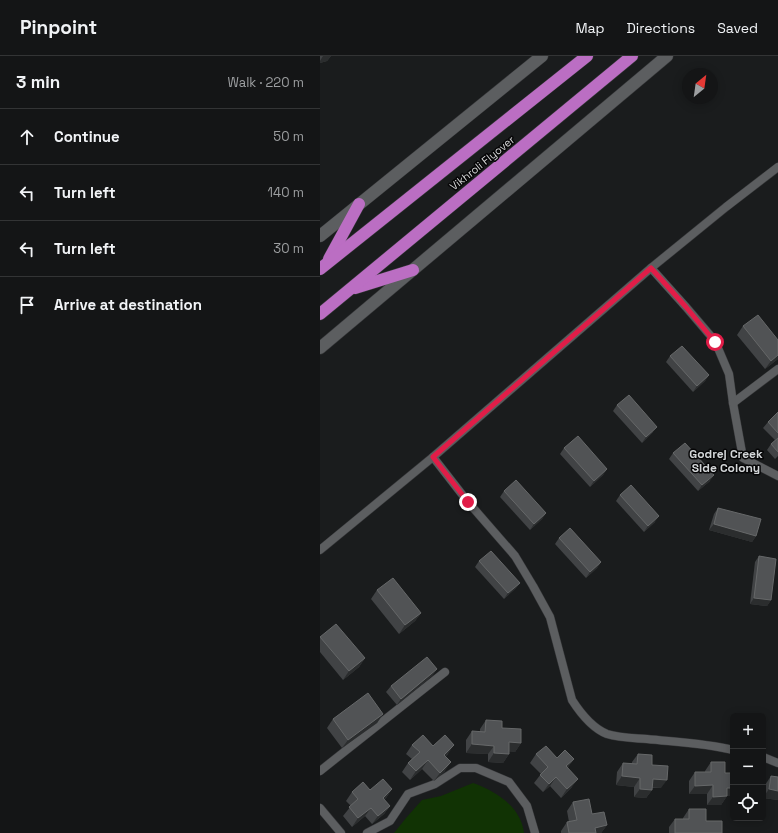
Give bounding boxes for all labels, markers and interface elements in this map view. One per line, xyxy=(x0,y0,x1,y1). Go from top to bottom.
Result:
text: Pinpoint xyxy=(20,15,97,40)
text: Map xyxy=(575,19,605,37)
text: Directions xyxy=(627,19,695,37)
text: Saved xyxy=(717,19,758,37)
north arrow xyxy=(682,68,718,104)
text: 3 min xyxy=(16,71,60,93)
text: Walk · 220 m xyxy=(227,74,304,91)
icon: ahead xyxy=(16,126,38,148)
text: Continue xyxy=(54,127,120,146)
text: 50 m xyxy=(273,128,304,145)
street label: Vikhroli Flyover xyxy=(447,133,517,193)
icon: left xyxy=(16,182,38,204)
text: Turn left xyxy=(54,183,116,202)
text: 140 m xyxy=(268,184,304,201)
icon: left xyxy=(16,238,38,260)
text: Turn left xyxy=(54,239,116,258)
text: 30 m xyxy=(273,240,304,257)
icon: arrive xyxy=(16,294,38,316)
text: Arrive at destination xyxy=(54,295,202,314)
route start xyxy=(706,333,724,351)
district label: Godrej Creek Side Colony xyxy=(689,446,763,476)
route end xyxy=(459,493,477,511)
map controls xyxy=(730,713,766,821)
button: + xyxy=(730,713,766,749)
button: − xyxy=(730,749,766,785)
button: locate xyxy=(730,785,766,821)

